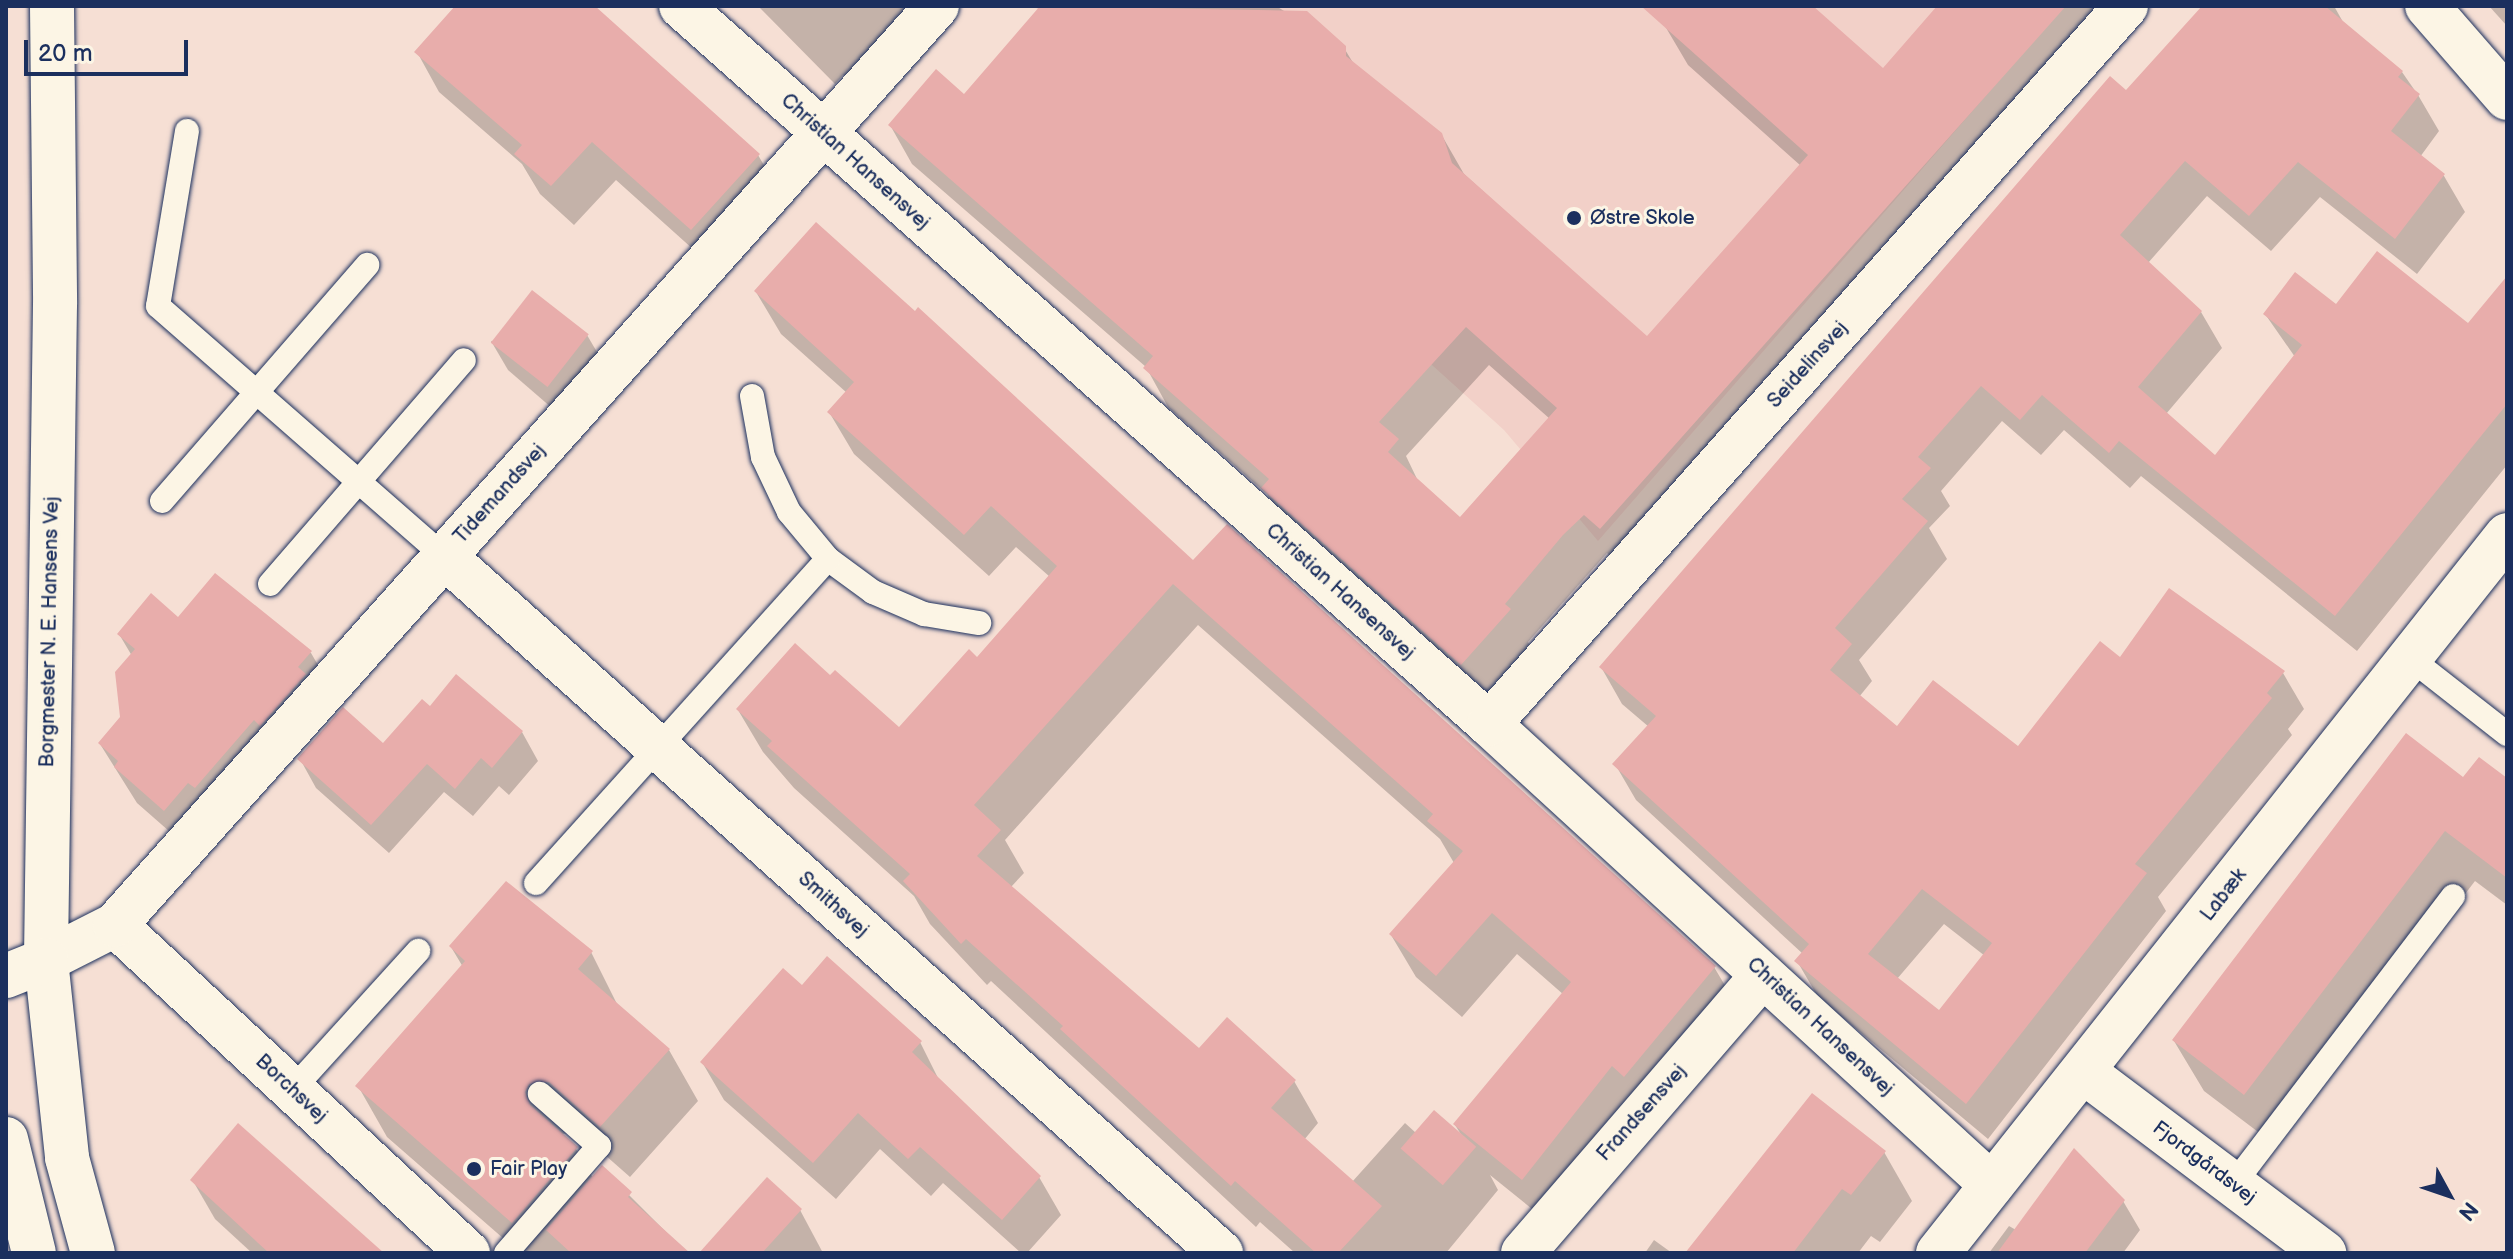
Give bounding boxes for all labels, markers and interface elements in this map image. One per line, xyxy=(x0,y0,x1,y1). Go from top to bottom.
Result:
scale bar xyxy=(28,24,192,74)
text: 20 m xyxy=(38,39,93,68)
street label: Christian Hansensvej xyxy=(776,89,934,235)
place label: Østre Skole xyxy=(1590,206,1695,230)
marker: Østre Skole xyxy=(1565,209,1583,227)
street label: Seidelinsvej xyxy=(1763,317,1853,413)
street label: Tidemandsvej xyxy=(449,439,551,549)
street label: Borgmester N. E. Hansens Vej xyxy=(36,496,64,768)
street label: Christian Hansensvej xyxy=(1261,519,1419,665)
street label: Labæk xyxy=(2196,864,2252,926)
street label: Smithsvej xyxy=(793,867,873,943)
street label: Christian Hansensvej xyxy=(1742,953,1898,1101)
street label: Borchsvej xyxy=(250,1050,332,1128)
street label: Frandsensvej xyxy=(1592,1060,1692,1166)
street label: Fjordgårdsvej xyxy=(2148,1116,2260,1210)
north arrow xyxy=(2409,1155,2489,1235)
place label: Fair Play xyxy=(490,1157,567,1181)
marker: Fair Play xyxy=(465,1160,483,1178)
text: N xyxy=(2452,1196,2483,1226)

